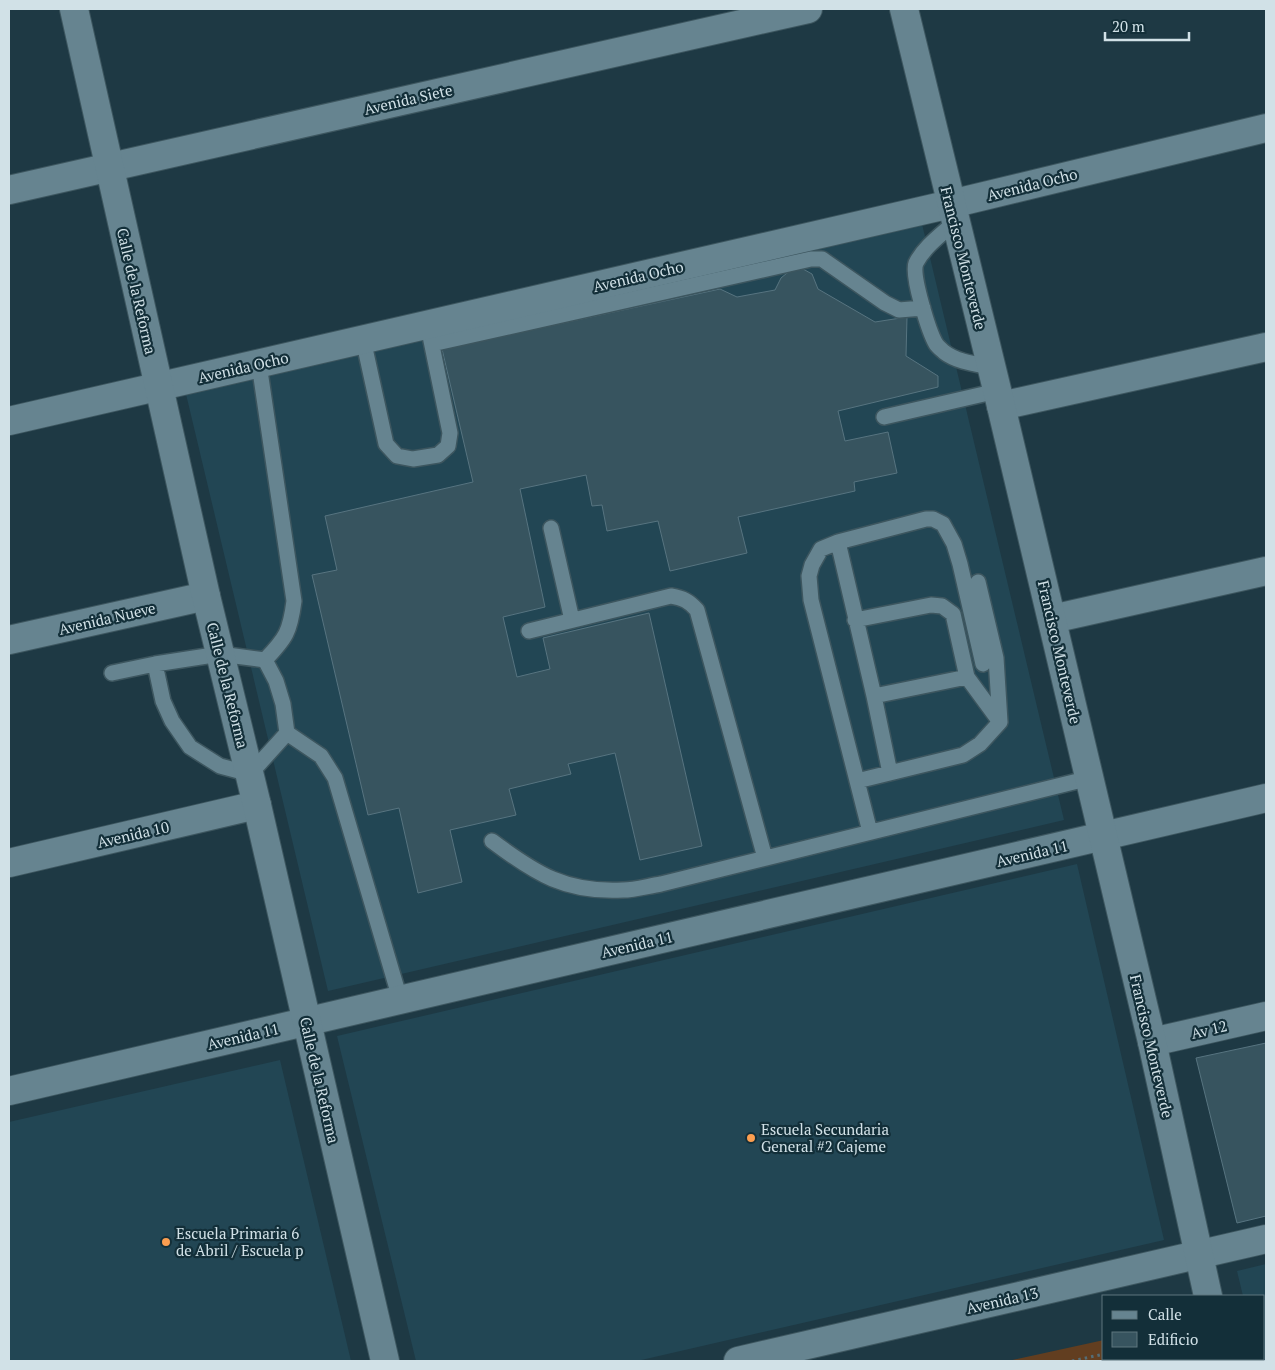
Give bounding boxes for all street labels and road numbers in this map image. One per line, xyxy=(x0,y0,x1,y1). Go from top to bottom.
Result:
street label: Avenida Siete xyxy=(362,79,454,119)
street label: Avenida Ocho xyxy=(985,163,1079,205)
street label: Francisco Monteverde xyxy=(937,184,991,332)
street label: Calle de la Reforma xyxy=(113,226,161,356)
street label: Avenida Ocho xyxy=(591,256,685,296)
street label: Avenida Ocho xyxy=(196,347,290,387)
street label: Francisco Monteverde xyxy=(1034,578,1086,726)
street label: Avenida Nueve xyxy=(57,597,157,639)
street label: Calle de la Reforma xyxy=(203,620,253,750)
street label: Avenida 10 xyxy=(95,816,171,852)
street label: Avenida 11 xyxy=(994,835,1070,871)
street label: Avenida 11 xyxy=(599,926,675,962)
street label: Francisco Monteverde xyxy=(1126,972,1178,1120)
street label: Calle de la Reforma xyxy=(296,1015,344,1145)
street label: Av 12 xyxy=(1189,1015,1229,1043)
street label: Avenida 11 xyxy=(205,1018,281,1054)
street label: Avenida 13 xyxy=(964,1282,1040,1318)

